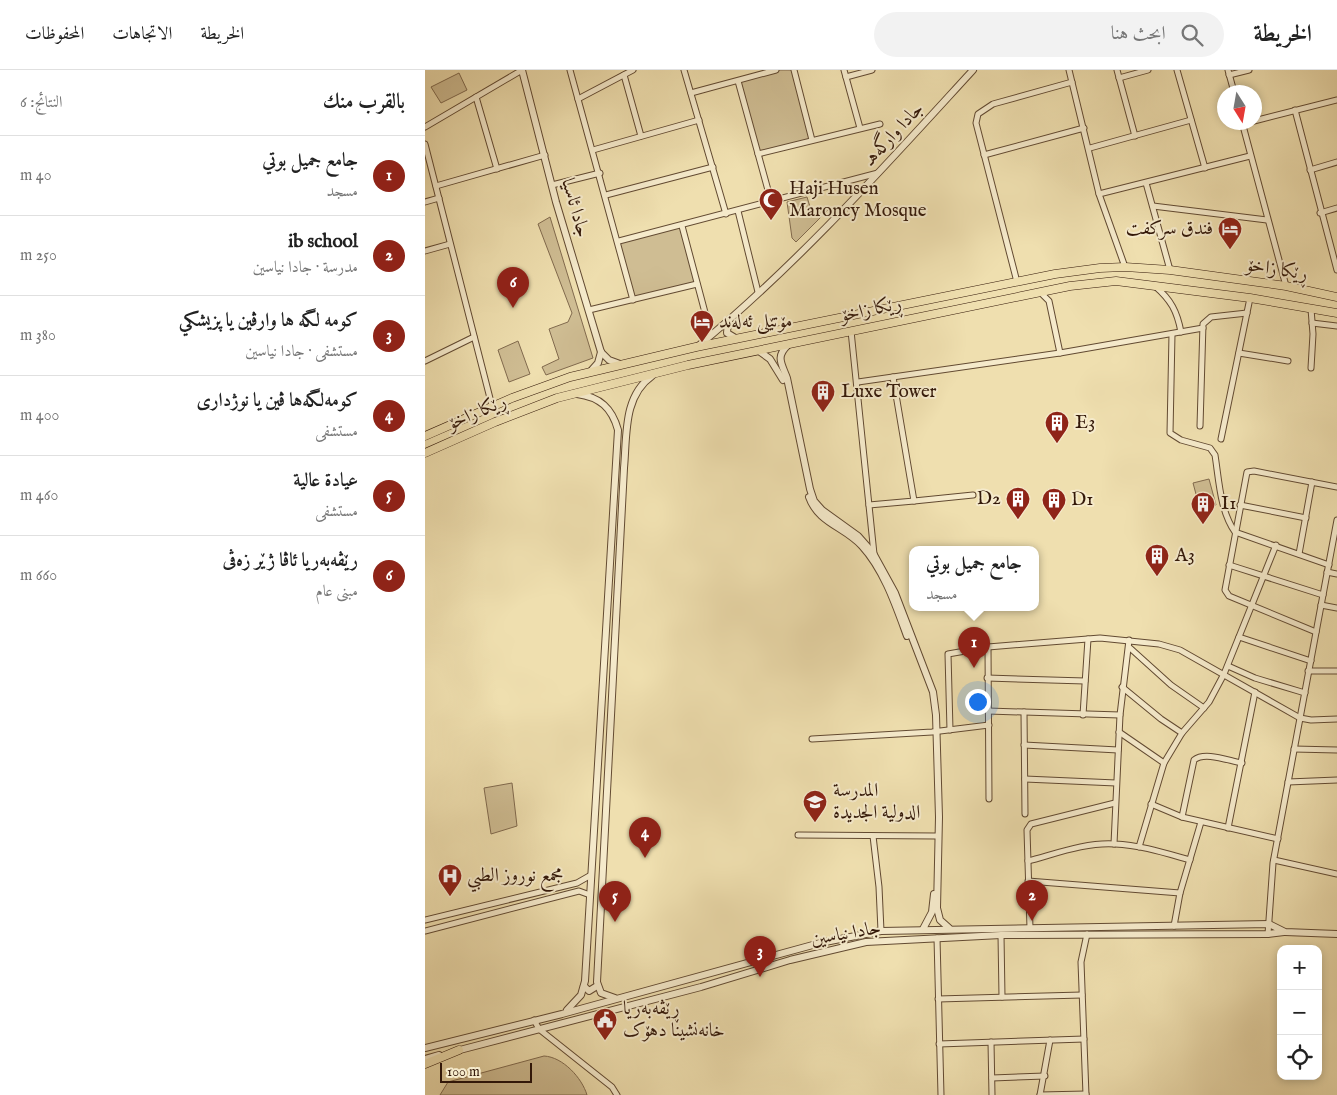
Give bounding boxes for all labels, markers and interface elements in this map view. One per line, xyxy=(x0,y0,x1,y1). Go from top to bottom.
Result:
search box xyxy=(874,12,1224,57)
text: الخريطة xyxy=(1254,19,1312,50)
icon: search xyxy=(1178,21,1206,49)
text: ابحث هنا xyxy=(1111,22,1166,46)
text: المحفوظات xyxy=(25,23,84,46)
text: الاتجاهات xyxy=(112,23,172,46)
text: الخريطة xyxy=(200,23,244,46)
north arrow xyxy=(1217,85,1262,130)
text: بالقرب منك xyxy=(323,89,405,116)
text: النتائج: 6 xyxy=(20,93,63,113)
street label: جادا وارگه‌هـ xyxy=(856,95,929,171)
text: جامع جميل بوتي xyxy=(262,149,358,173)
text: 40 m xyxy=(20,166,52,186)
text: 1 xyxy=(386,166,392,186)
street label: جادا ئاسيا xyxy=(555,176,595,240)
place label: Haji Husen Maroncy Mosque xyxy=(789,177,927,223)
text: مسجد xyxy=(327,182,358,202)
mosque icon: Haji Husen Maroncy Mosque xyxy=(758,187,784,221)
hotel icon: فندق سركفت xyxy=(1217,216,1243,250)
place label: فندق سركفت xyxy=(1126,217,1213,241)
text: ib school xyxy=(288,230,358,254)
text: 250 m xyxy=(20,246,57,266)
text: 2 xyxy=(385,246,393,266)
street label: ڕێکا زاخۆ xyxy=(1242,253,1309,289)
text: مدرسة · جادا نیاسین xyxy=(253,258,358,278)
pin: 6 xyxy=(497,267,529,308)
street label: ڕێکا زاخۆ xyxy=(836,292,904,331)
text: كومه لگه ها وارڤين يا پزيشكي xyxy=(179,309,358,333)
hotel icon: مۆتێلی ئەلەند xyxy=(689,309,715,343)
place label: مۆتێلی ئەلەند xyxy=(719,310,793,335)
text: 380 m xyxy=(20,326,56,346)
text: 3 xyxy=(386,326,392,346)
text: مستشفى · جادا نیاسین xyxy=(245,342,358,362)
building icon: Luxe Tower xyxy=(810,379,836,413)
place label: Luxe Tower xyxy=(841,380,937,404)
text: کومەلگەها ڤین یا نوژداری xyxy=(196,389,358,413)
street label: ڕێکا زاخۆ xyxy=(442,390,511,439)
text: 400 m xyxy=(20,406,59,426)
text: 4 xyxy=(385,406,393,426)
building icon: E3 xyxy=(1044,410,1070,444)
place label: E3 xyxy=(1075,411,1095,435)
text: مستشفى xyxy=(315,422,358,442)
text: عيادة عالية xyxy=(293,469,358,493)
text: 460 m xyxy=(20,486,58,506)
text: 5 xyxy=(386,486,392,506)
building icon: D2 xyxy=(1005,486,1031,520)
place label: D2 xyxy=(977,487,1001,511)
building icon: D1 xyxy=(1041,487,1067,521)
place label: D1 xyxy=(1071,488,1093,512)
building icon: I1 xyxy=(1190,491,1216,525)
place label: I1 xyxy=(1221,492,1236,516)
text: مستشفى xyxy=(315,502,358,522)
building icon: A3 xyxy=(1144,543,1170,577)
place label: A3 xyxy=(1174,544,1195,568)
popup xyxy=(909,546,1039,611)
text: رێڤەبەریا ئاڤا ژێر زەڤی xyxy=(222,549,358,573)
text: جامع جميل بوتي xyxy=(926,552,1022,576)
text: 660 m xyxy=(20,566,57,586)
text: 6 xyxy=(386,566,392,586)
text: مبنى عام xyxy=(316,582,358,602)
text: مسجد xyxy=(926,585,958,605)
pin: 1 xyxy=(958,627,990,668)
your location xyxy=(965,689,991,715)
place label: المدرسة الدولية الجديدة xyxy=(833,779,920,825)
school or university icon: المدرسة الدولية الجديدة xyxy=(802,789,828,823)
pin: 4 xyxy=(629,817,661,858)
hospital icon: مجمع نوروز الطبي xyxy=(437,863,463,897)
place label: مجمع نوروز الطبي xyxy=(467,864,563,893)
pin: 2 xyxy=(1016,880,1048,921)
pin: 5 xyxy=(599,881,631,922)
street label: جادا نیاسین xyxy=(809,916,883,952)
pin: 3 xyxy=(744,936,776,977)
map controls xyxy=(1277,945,1322,1080)
button: + xyxy=(1277,945,1322,990)
button: − xyxy=(1277,990,1322,1035)
place label: ڕێڤه‌به‌ریا خانەنشينا دهۆک xyxy=(623,997,725,1043)
public building icon: ڕێڤه‌به‌ریا خانەنشينا دهۆک xyxy=(592,1007,618,1041)
button: locate xyxy=(1277,1035,1322,1080)
scale bar xyxy=(440,1060,533,1083)
text: 100 m xyxy=(447,1063,480,1081)

